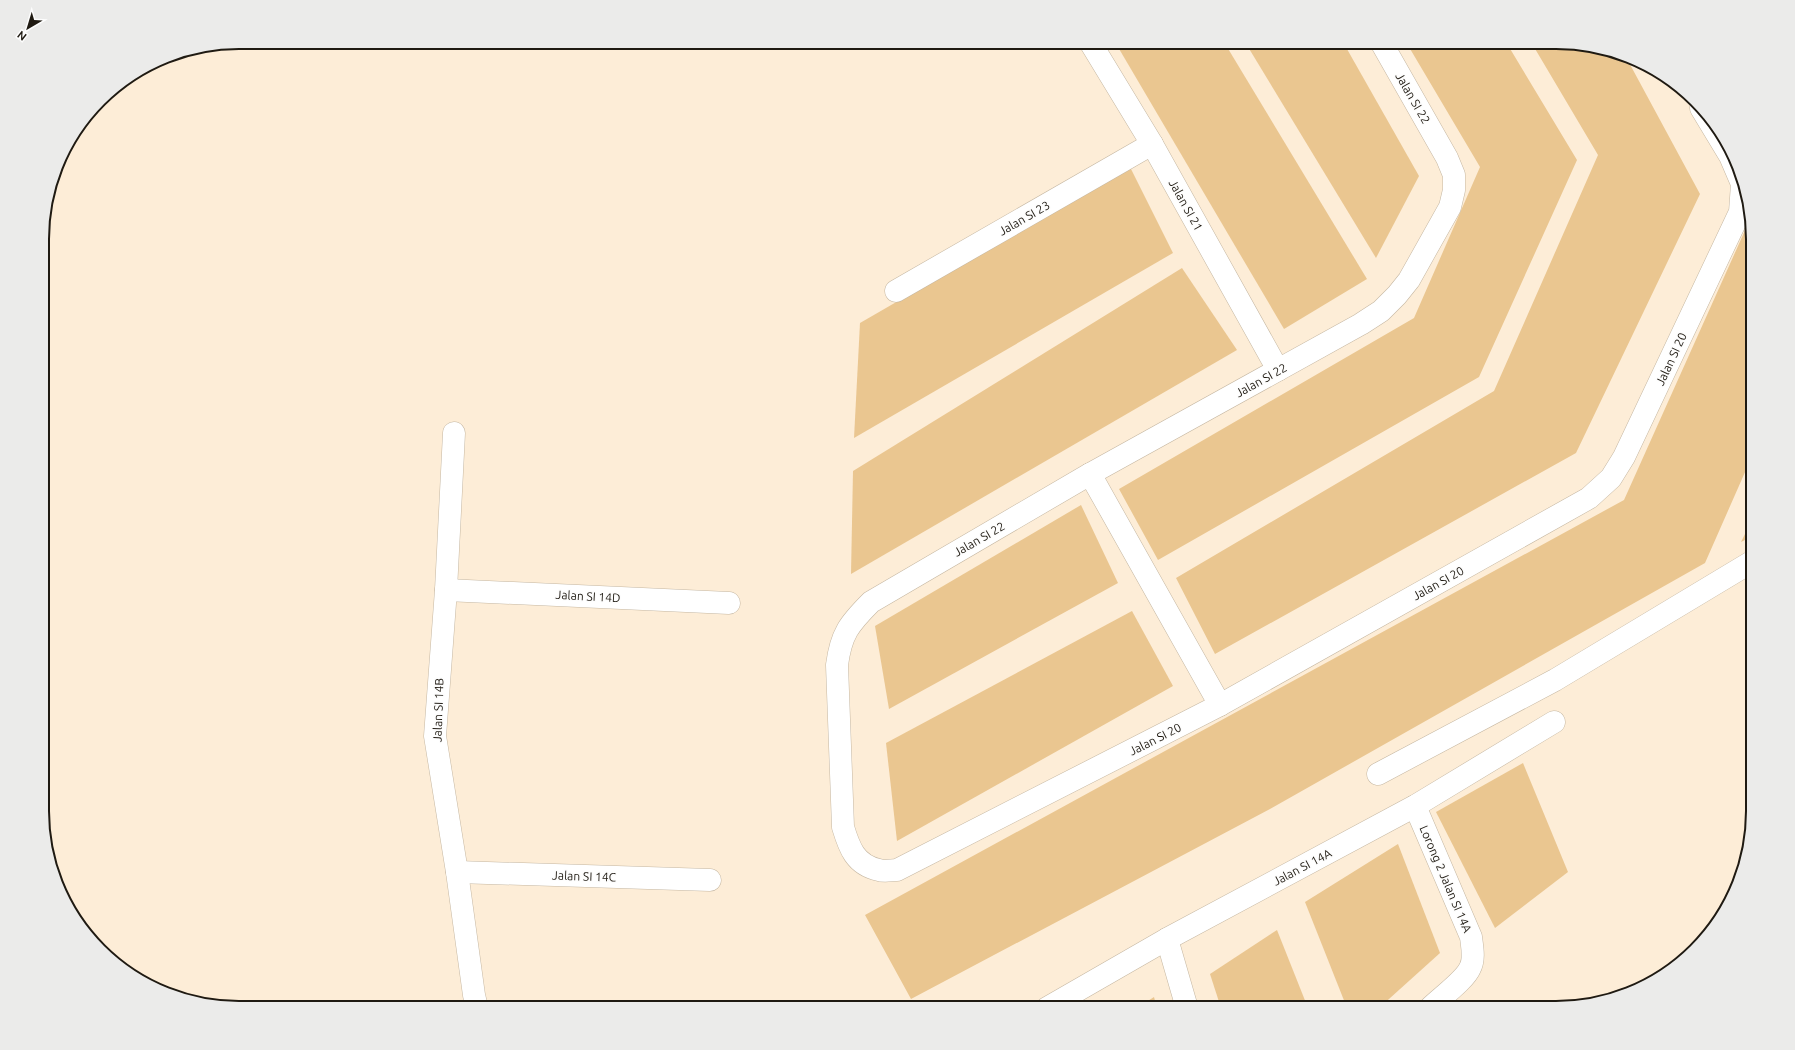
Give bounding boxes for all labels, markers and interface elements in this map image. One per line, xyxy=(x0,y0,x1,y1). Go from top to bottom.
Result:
north arrow xyxy=(8,8,48,48)
text: N xyxy=(15,29,29,43)
street label: Jalan SI 22 xyxy=(1393,70,1433,126)
street label: Jalan SI 21 xyxy=(1167,177,1205,233)
street label: Jalan SI 23 xyxy=(996,198,1052,238)
street label: Jalan SI 20 xyxy=(1653,330,1689,387)
street label: Jalan SI 22 xyxy=(1233,361,1289,399)
street label: Jalan SI 22 xyxy=(951,519,1007,559)
street label: Jalan SI 20 xyxy=(1410,563,1466,602)
street label: Jalan SI 14D xyxy=(555,588,621,604)
street label: Jalan SI 14B xyxy=(430,678,446,742)
street label: Jalan SI 20 xyxy=(1127,720,1183,758)
street label: Lorong 2 Jalan SI 14A xyxy=(1418,823,1475,935)
street label: Jalan SI 14A xyxy=(1270,846,1334,888)
street label: Jalan SI 14C xyxy=(552,868,617,884)

